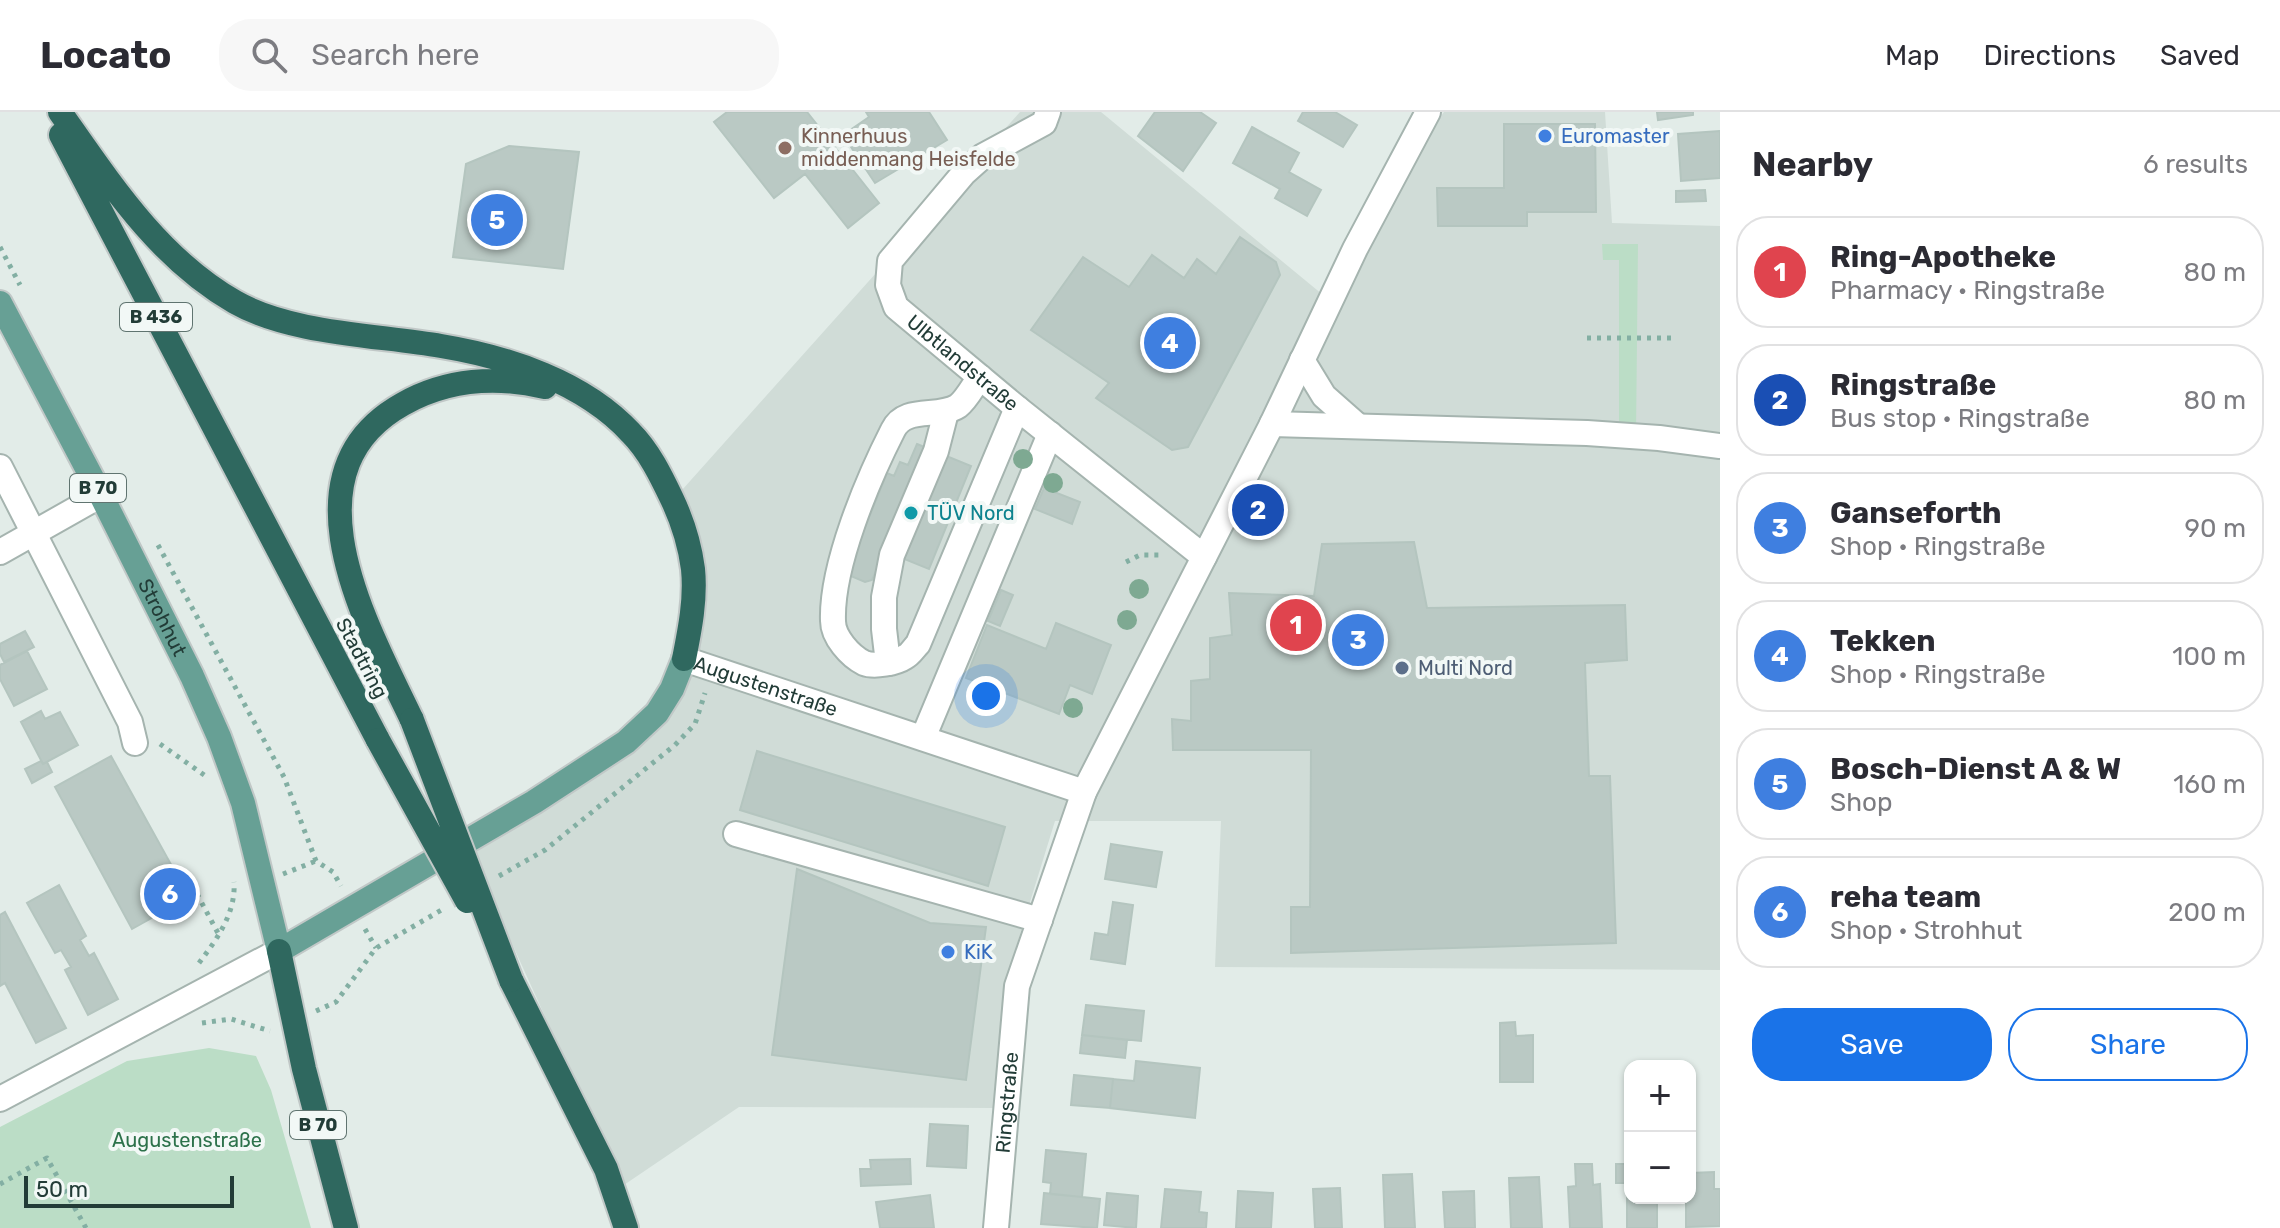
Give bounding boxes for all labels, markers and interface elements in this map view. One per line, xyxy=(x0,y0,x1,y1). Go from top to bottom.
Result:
search box xyxy=(219,19,779,91)
text: Locato xyxy=(40,32,171,78)
icon: search xyxy=(247,33,291,77)
text: Search here xyxy=(311,37,480,73)
text: Map xyxy=(1885,39,1939,72)
text: Directions xyxy=(1983,39,2116,72)
text: Saved xyxy=(2160,39,2240,72)
place label: Kinnerhuus middenmang Heisfelde xyxy=(801,124,1016,171)
place label: Euromaster xyxy=(1561,124,1670,148)
marker: Euromaster xyxy=(1536,127,1554,145)
marker: Kinnerhuus middenmang Heisfelde xyxy=(776,139,794,157)
text: Nearby xyxy=(1752,144,1873,185)
text: 6 results xyxy=(2143,149,2248,180)
pin: 5 xyxy=(471,190,523,250)
text: Ring-Apotheke xyxy=(1830,239,2056,275)
text: 1 xyxy=(1774,257,1786,288)
text: 80 m xyxy=(2183,257,2246,288)
text: Pharmacy · Ringstraße xyxy=(1830,275,2105,306)
road number: B 436 xyxy=(120,303,192,331)
street label: Ulbtlandstraße xyxy=(902,309,1023,416)
pin: 4 xyxy=(1144,313,1196,373)
text: Ringstraße xyxy=(1830,367,1996,403)
text: 2 xyxy=(1772,385,1788,416)
text: 80 m xyxy=(2183,385,2246,416)
text: Bus stop · Ringstraße xyxy=(1830,403,2090,434)
road number: B 70 xyxy=(70,474,126,502)
pin: 2 xyxy=(1232,480,1284,540)
text: Ganseforth xyxy=(1830,495,2001,531)
place label: TÜV Nord xyxy=(927,501,1015,525)
marker: TÜV Nord xyxy=(902,504,920,522)
text: 3 xyxy=(1771,513,1789,544)
text: 90 m xyxy=(2185,513,2246,544)
text: Shop · Ringstraße xyxy=(1830,531,2046,562)
street label: Strohhut xyxy=(133,575,192,660)
pin: 1 xyxy=(1270,595,1322,655)
pin: 3 xyxy=(1332,610,1384,670)
street label: Stadtring xyxy=(331,614,393,702)
text: Tekken xyxy=(1830,623,1936,659)
text: 4 xyxy=(1771,641,1789,672)
text: 100 m xyxy=(2172,641,2246,672)
street label: Augustenstraße xyxy=(691,651,841,721)
place label: Multi Nord xyxy=(1418,656,1513,680)
marker: Multi Nord xyxy=(1393,659,1411,677)
text: Shop · Ringstraße xyxy=(1830,659,2046,690)
your location xyxy=(966,676,1006,716)
text: Bosch-Dienst A & W xyxy=(1830,751,2121,787)
text: 5 xyxy=(1772,769,1788,800)
text: 160 m xyxy=(2173,769,2246,800)
text: Shop xyxy=(1830,787,1892,818)
pin: 6 xyxy=(144,864,196,924)
text: reha team xyxy=(1830,879,1981,915)
text: 6 xyxy=(1772,897,1788,928)
text: 200 m xyxy=(2168,897,2246,928)
text: Shop · Strohhut xyxy=(1830,915,2022,946)
place label: KiK xyxy=(964,940,993,964)
marker: KiK xyxy=(939,943,957,961)
button: Save xyxy=(1752,1008,1992,1081)
button: Share xyxy=(2008,1008,2248,1081)
street label: Ringstraße xyxy=(991,1051,1023,1154)
map controls xyxy=(1624,1060,1696,1204)
button: + xyxy=(1624,1060,1696,1132)
road number: B 70 xyxy=(290,1111,346,1139)
park label: Augustenstraße xyxy=(112,1128,262,1152)
button: − xyxy=(1624,1132,1696,1204)
scale bar xyxy=(24,1172,234,1208)
text: 50 m xyxy=(36,1176,88,1203)

